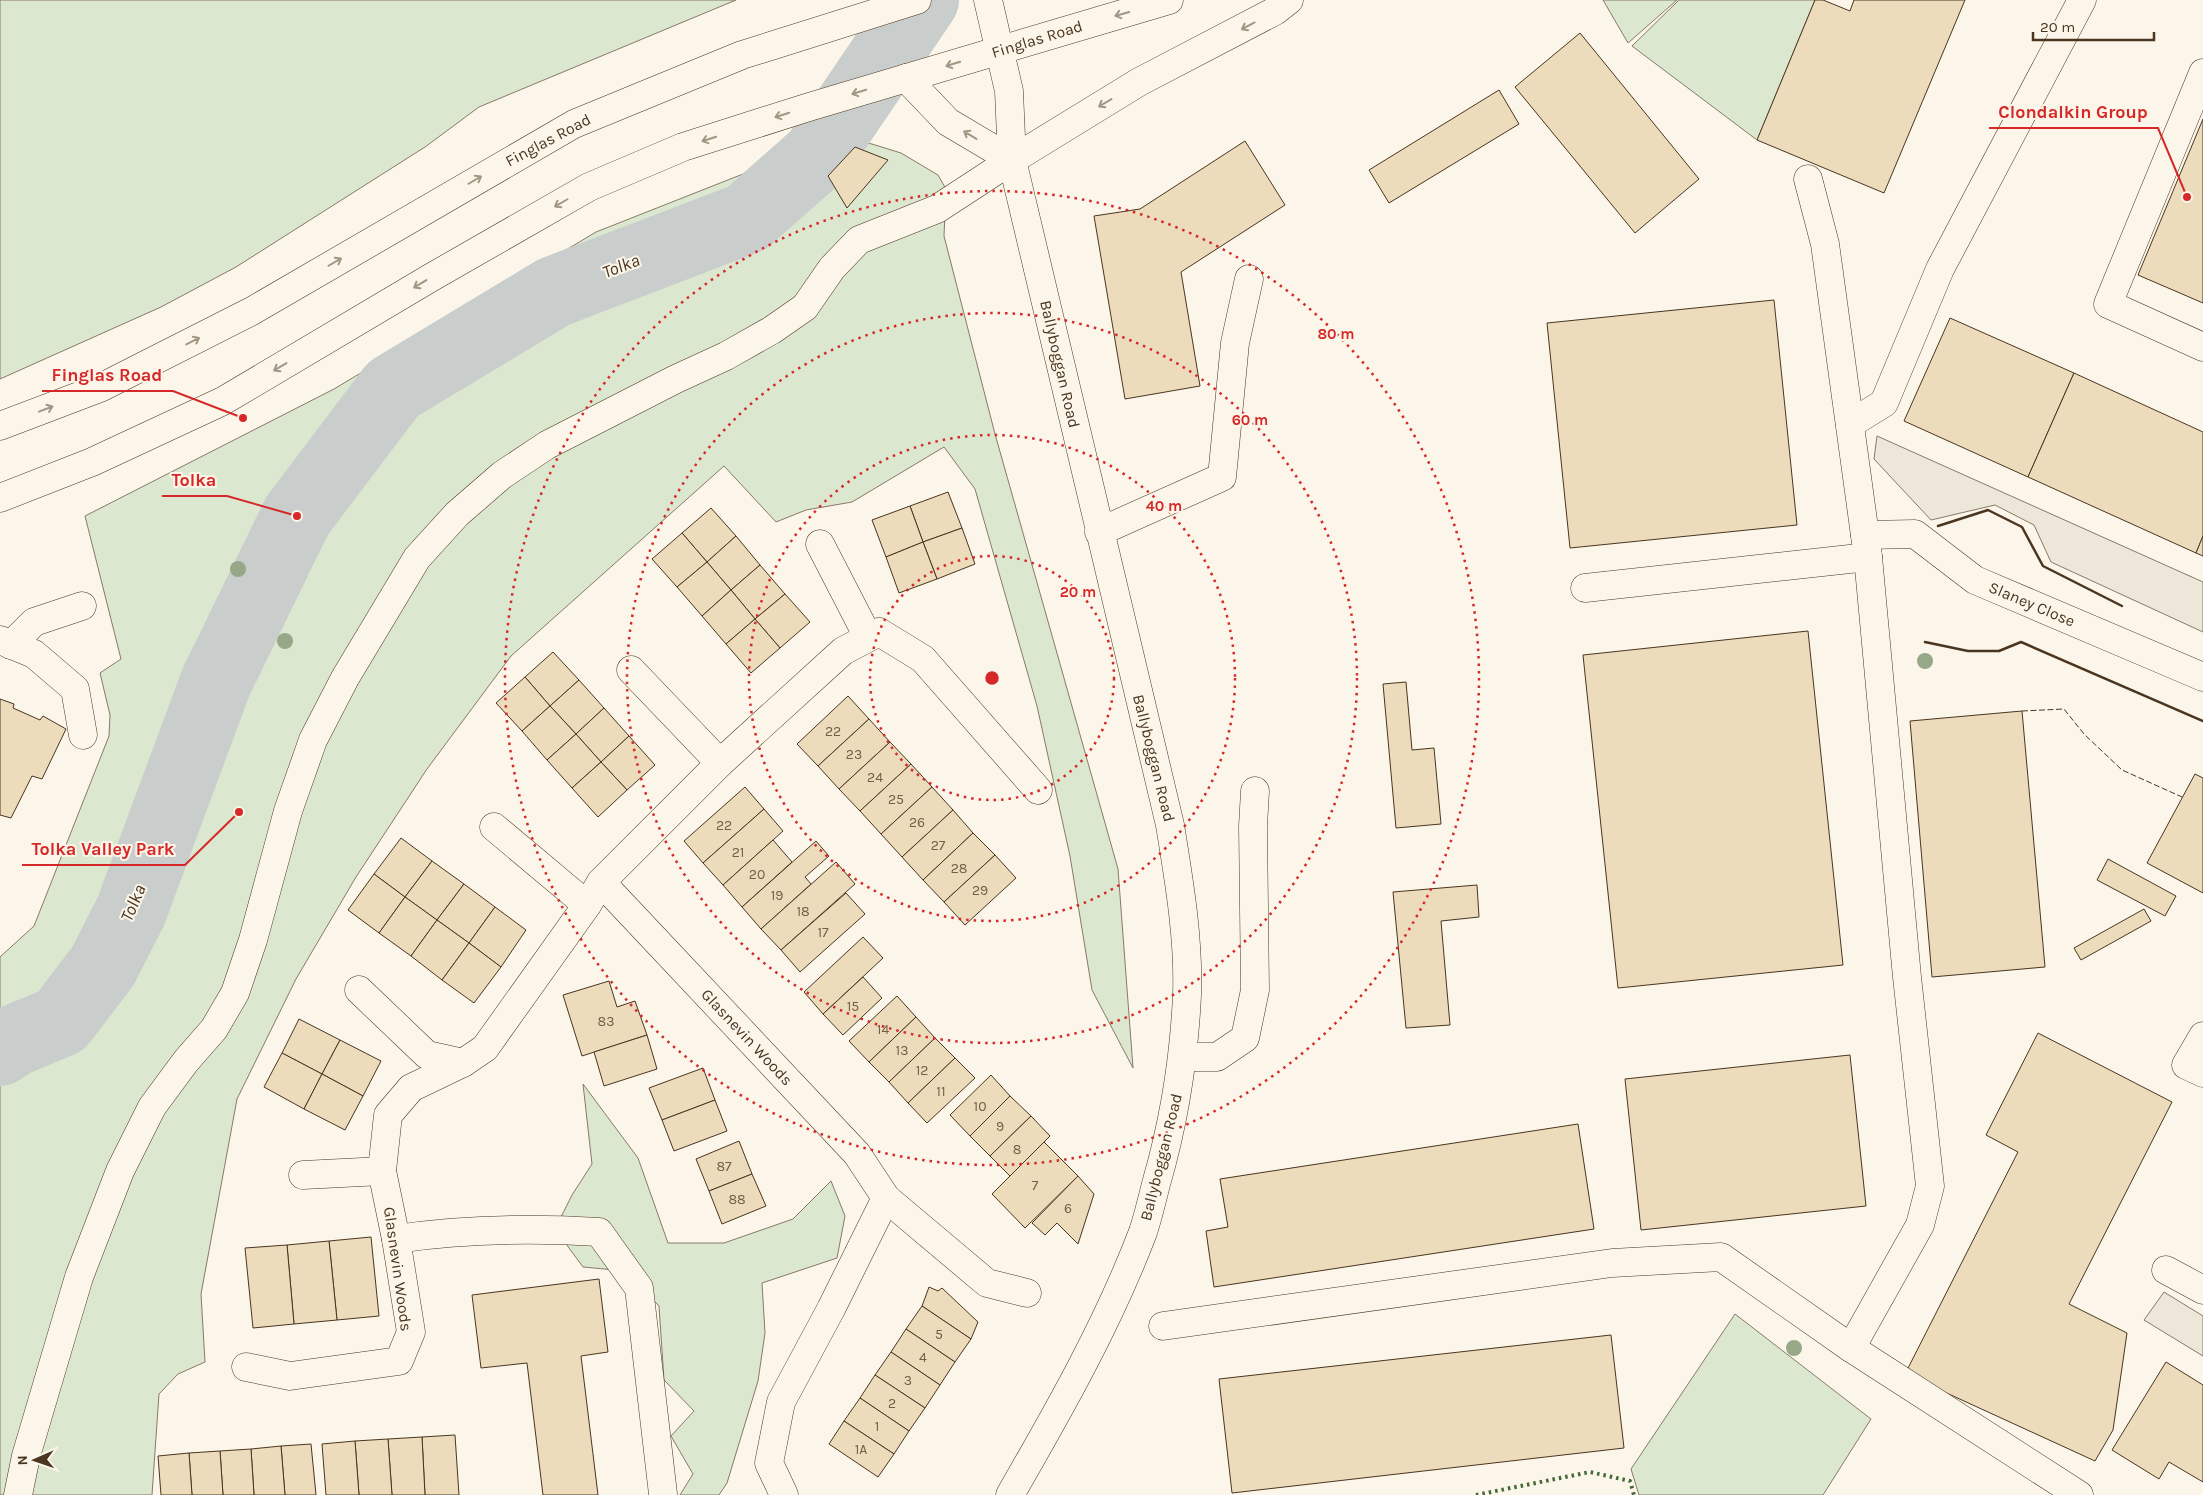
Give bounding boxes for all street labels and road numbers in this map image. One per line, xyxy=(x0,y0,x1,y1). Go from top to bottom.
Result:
street label: Finglas Road xyxy=(989,16,1085,62)
street label: Finglas Road xyxy=(502,110,594,170)
street label: Ballyboggan Road xyxy=(1036,298,1084,430)
street label: Slaney Close xyxy=(1986,577,2078,631)
street label: Ballyboggan Road xyxy=(1129,692,1179,824)
street label: Glasnevin Woods xyxy=(697,985,797,1089)
street label: Ballyboggan Road xyxy=(1136,1091,1186,1223)
street label: Glasnevin Woods xyxy=(380,1206,416,1332)

